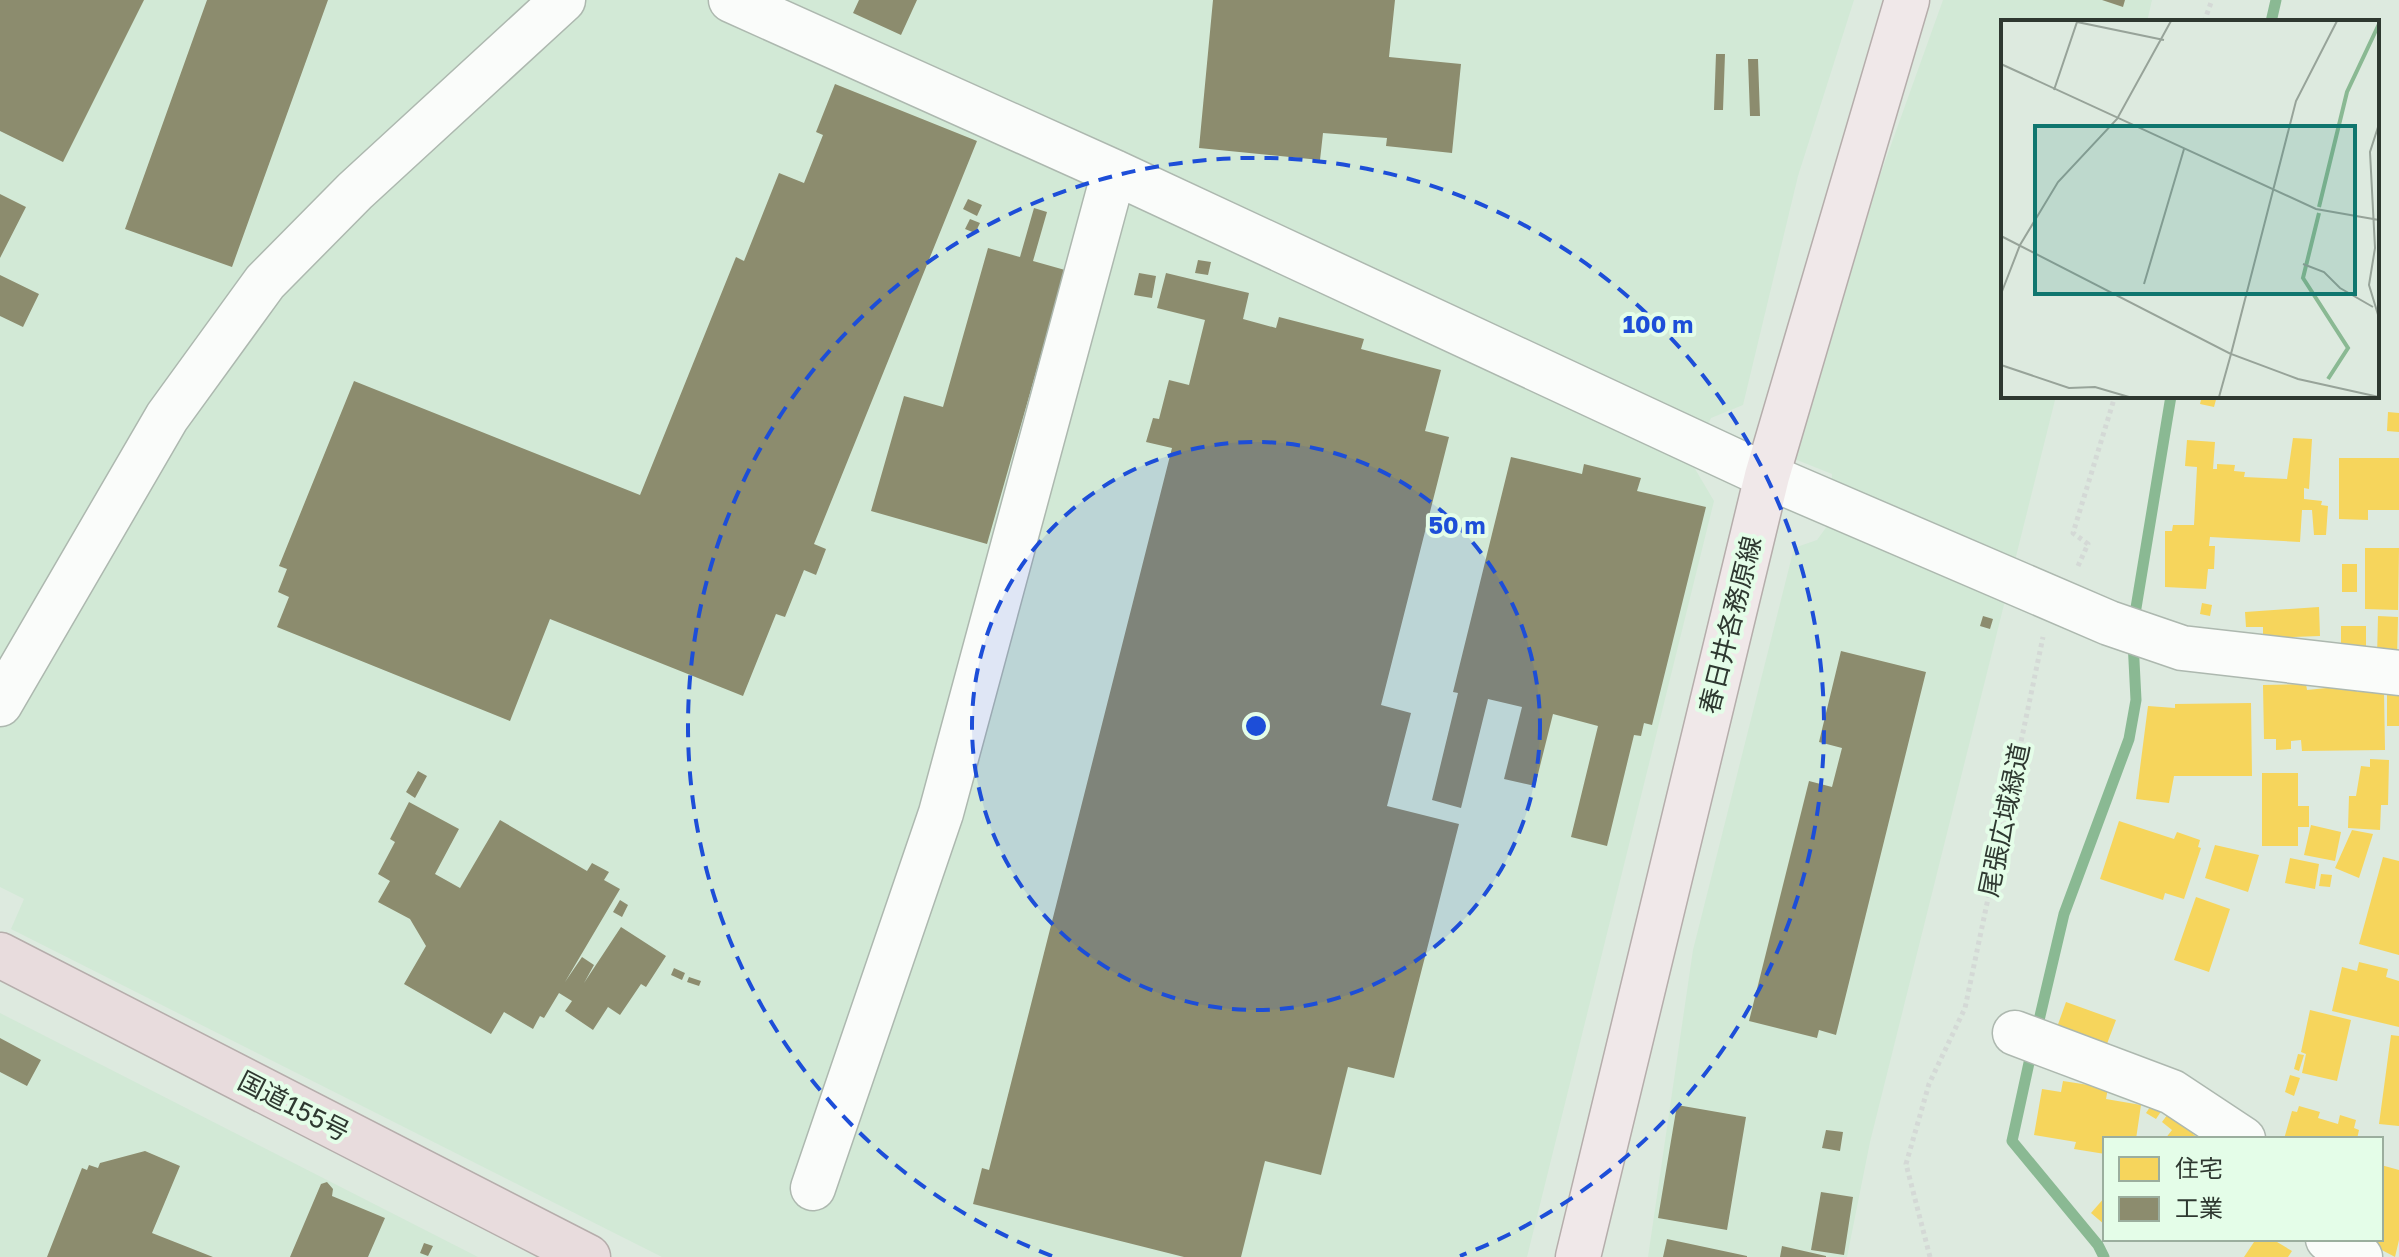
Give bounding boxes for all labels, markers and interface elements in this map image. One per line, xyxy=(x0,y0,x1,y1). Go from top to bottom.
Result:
inset map xyxy=(2001,20,2379,398)
text: 100 m xyxy=(1623,309,1693,338)
text: 50 m xyxy=(1428,510,1486,539)
street label: 春日井各務原線 xyxy=(1693,533,1767,717)
centre of rings xyxy=(1242,712,1270,740)
street label: 尾張広域緑道 xyxy=(1973,740,2035,900)
street label: 国道155号 xyxy=(233,1065,355,1147)
legend xyxy=(2103,1137,2383,1241)
text: 住宅 xyxy=(2175,1153,2223,1182)
text: 工業 xyxy=(2175,1193,2223,1222)

